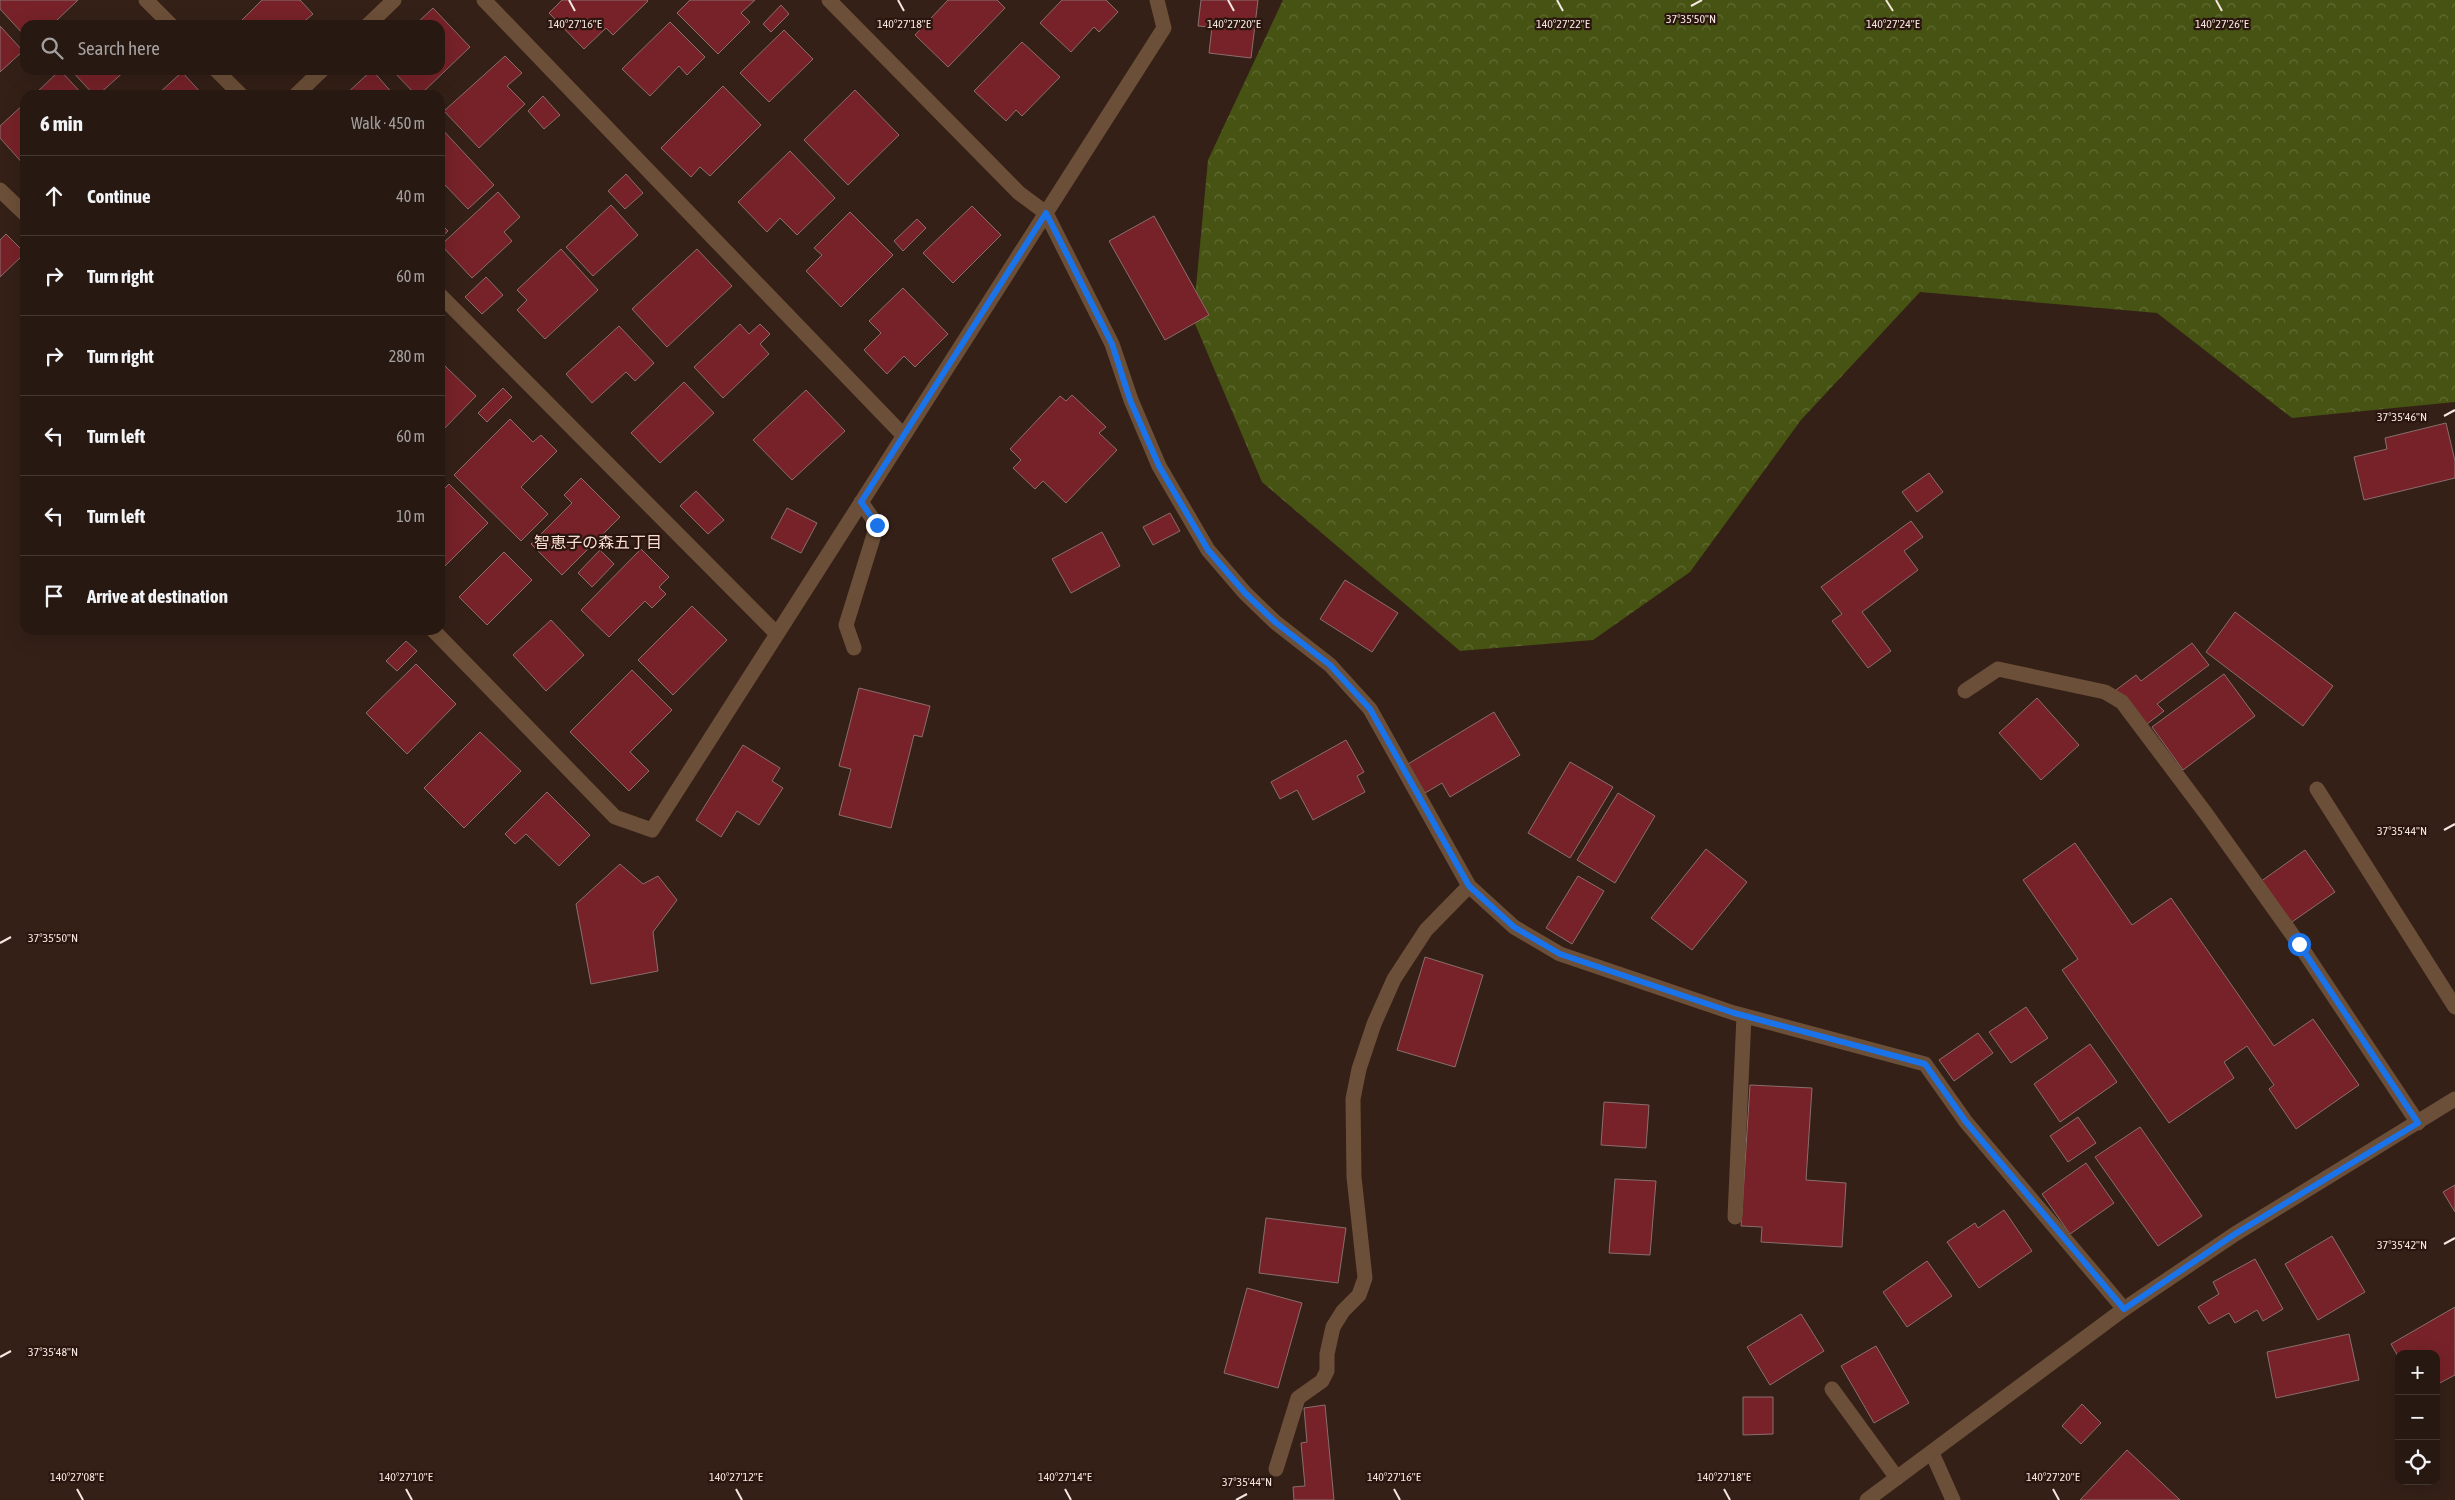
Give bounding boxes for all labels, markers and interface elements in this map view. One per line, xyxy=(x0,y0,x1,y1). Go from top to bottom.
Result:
text: 37°35'50"N xyxy=(1666,12,1716,26)
text: 140°27'16"E xyxy=(548,17,602,31)
text: 140°27'18"E xyxy=(877,17,931,31)
text: 140°27'20"E xyxy=(1207,17,1261,31)
text: 140°27'22"E xyxy=(1536,17,1590,31)
text: 140°27'24"E xyxy=(1866,17,1920,31)
text: 140°27'26"E xyxy=(2195,17,2249,31)
search box xyxy=(20,20,445,75)
icon: search xyxy=(38,34,66,62)
text: Search here xyxy=(78,37,160,59)
text: 6 min xyxy=(40,111,83,135)
text: Walk · 450 m xyxy=(351,114,425,132)
icon: ahead xyxy=(40,182,68,210)
text: Continue xyxy=(87,185,151,207)
text: 40 m xyxy=(396,187,425,205)
icon: right xyxy=(40,262,68,290)
text: Turn right xyxy=(87,265,154,287)
text: 60 m xyxy=(396,267,425,285)
icon: right xyxy=(40,342,68,370)
text: Turn right xyxy=(87,345,154,367)
text: 280 m xyxy=(389,347,425,365)
text: 37°35'46"N xyxy=(2377,410,2427,424)
icon: left xyxy=(40,422,68,450)
text: Turn left xyxy=(87,425,145,447)
text: 60 m xyxy=(396,427,425,445)
icon: left xyxy=(40,502,68,530)
text: Turn left xyxy=(87,505,145,527)
text: 10 m xyxy=(396,507,425,525)
route end xyxy=(866,514,889,537)
district label: 智恵子の森五丁目 xyxy=(534,533,662,551)
icon: arrive xyxy=(40,582,68,610)
text: Arrive at destination xyxy=(87,585,228,607)
text: 37°35'44"N xyxy=(2377,824,2427,838)
text: 37°35'50"N xyxy=(28,931,78,945)
route start xyxy=(2288,933,2311,956)
text: 37°35'42"N xyxy=(2377,1238,2427,1252)
text: 37°35'48"N xyxy=(28,1345,78,1359)
map controls xyxy=(2395,1350,2440,1485)
button: + xyxy=(2395,1350,2440,1395)
button: − xyxy=(2395,1395,2440,1440)
button: locate xyxy=(2395,1440,2440,1485)
text: 140°27'08"E xyxy=(50,1470,104,1484)
text: 140°27'10"E xyxy=(379,1470,433,1484)
text: 140°27'12"E xyxy=(709,1470,763,1484)
text: 140°27'14"E xyxy=(1038,1470,1092,1484)
text: 140°27'16"E xyxy=(1367,1470,1421,1484)
text: 140°27'18"E xyxy=(1697,1470,1751,1484)
text: 140°27'20"E xyxy=(2026,1470,2080,1484)
text: 37°35'44"N xyxy=(1222,1475,1272,1489)

